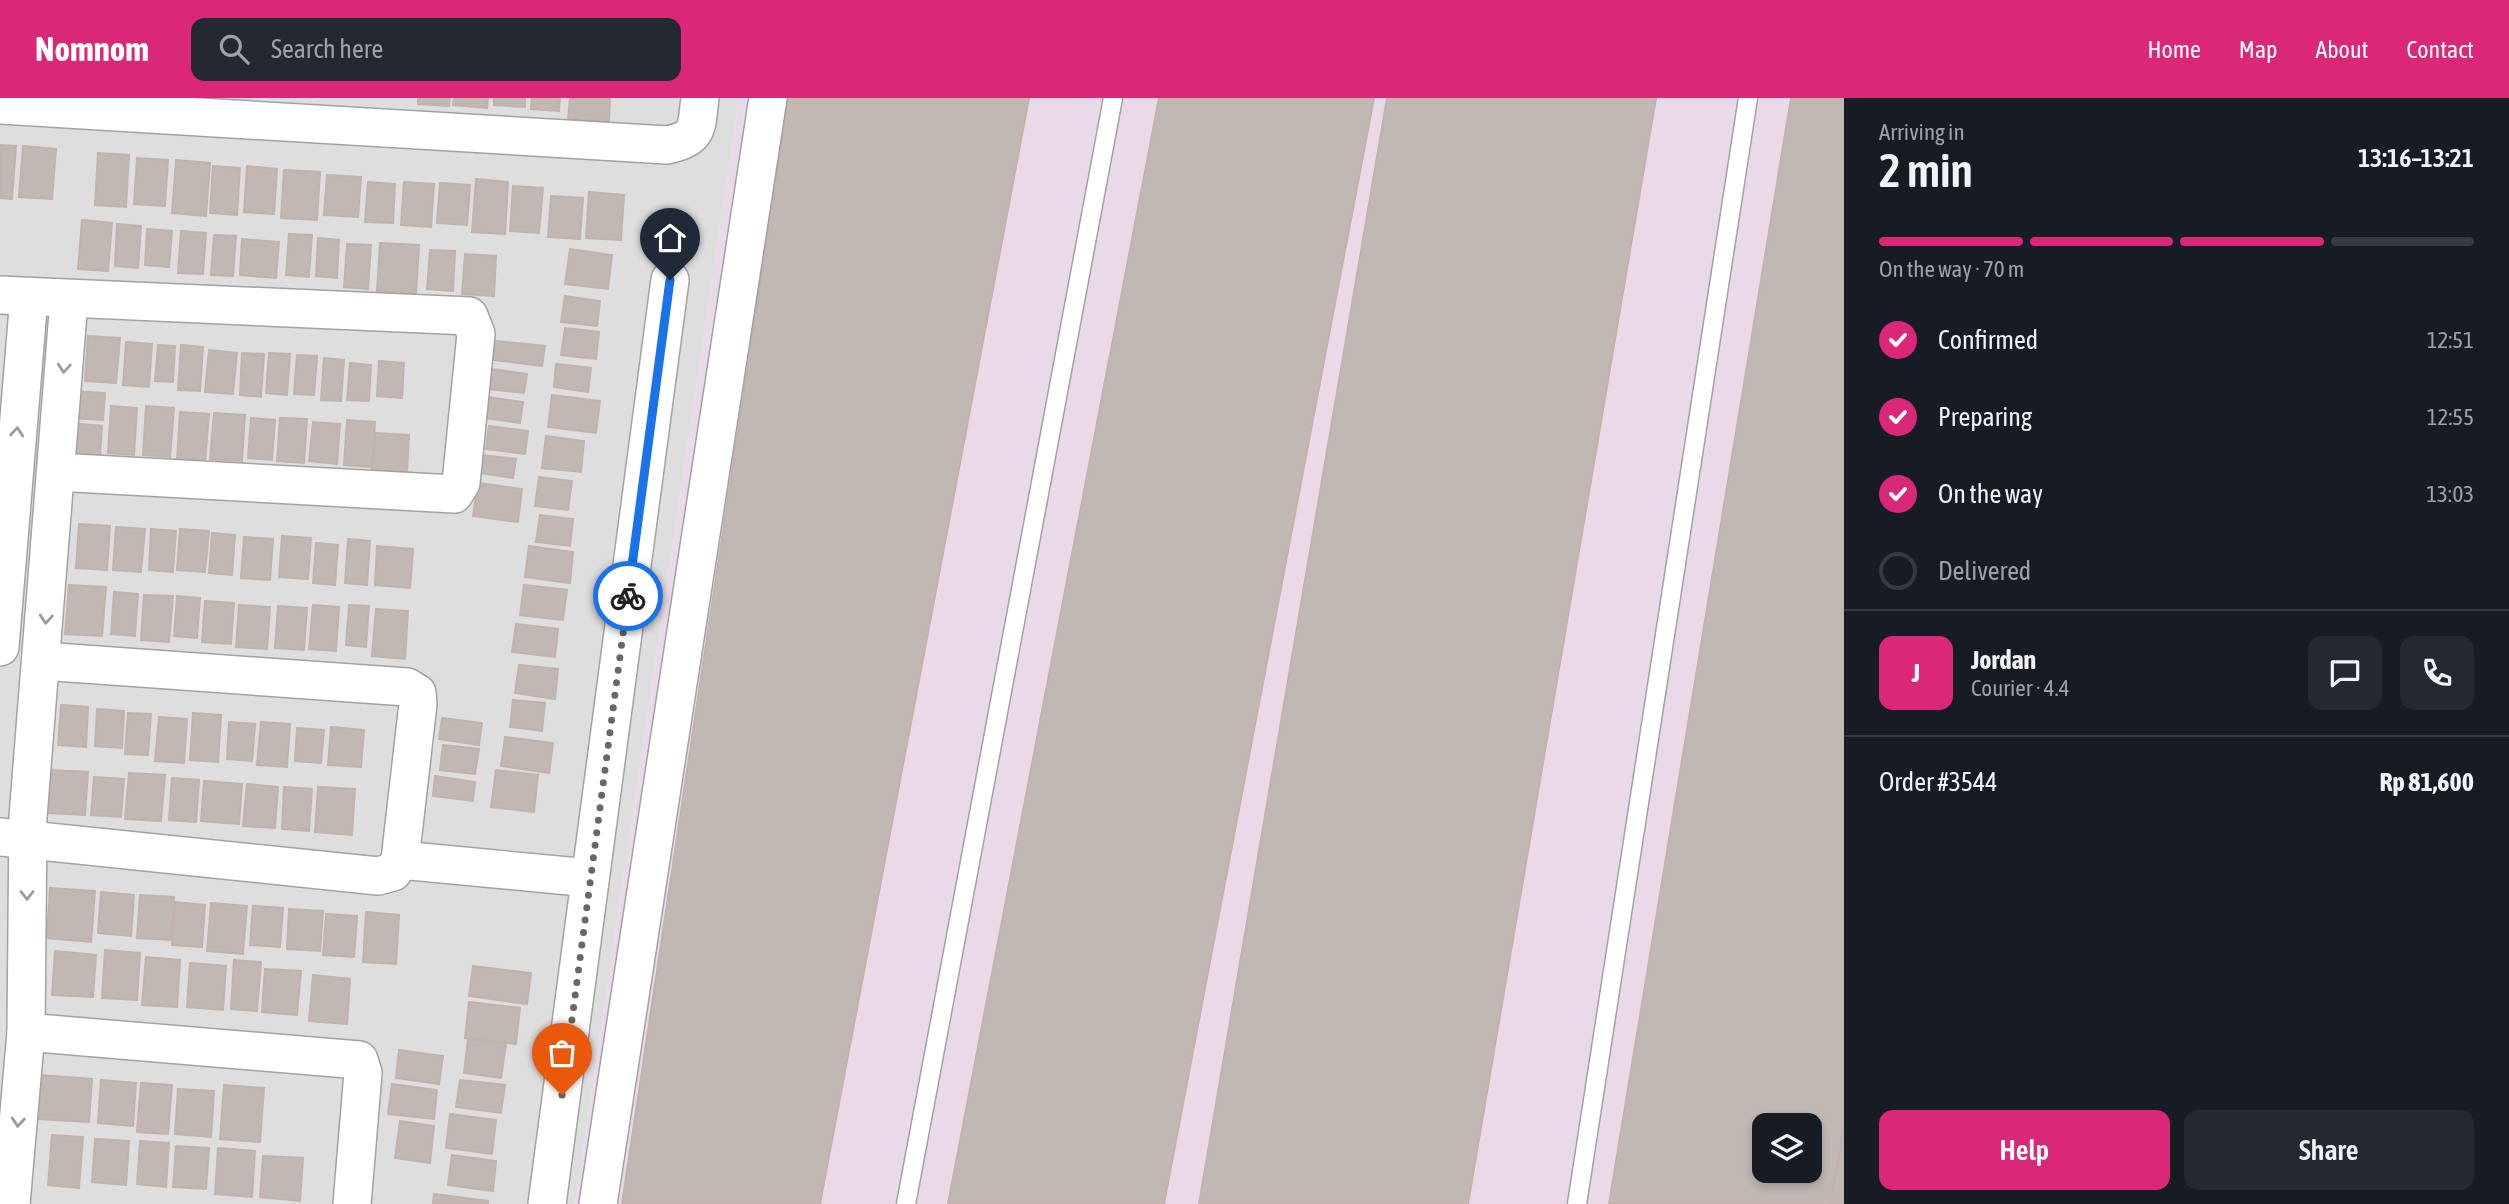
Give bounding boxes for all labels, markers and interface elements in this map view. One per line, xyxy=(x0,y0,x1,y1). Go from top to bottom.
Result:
search box xyxy=(191,18,681,81)
text: Nomnom xyxy=(35,30,149,68)
icon: search xyxy=(215,30,253,68)
text: Search here xyxy=(271,34,383,64)
text: Home xyxy=(2147,36,2201,63)
text: Map xyxy=(2239,36,2277,63)
text: About xyxy=(2315,36,2368,63)
text: Contact xyxy=(2406,36,2474,63)
text: Arriving in xyxy=(1879,119,1965,145)
text: 13:16–13:21 xyxy=(2358,143,2474,173)
text: 2 min xyxy=(1879,144,1973,197)
pin xyxy=(640,208,700,280)
icon: home xyxy=(651,219,689,257)
text: On the way · 70 m xyxy=(1879,256,2024,282)
icon: check xyxy=(1879,321,1917,359)
text: Confirmed xyxy=(1938,325,2038,355)
text: 12:51 xyxy=(2427,327,2474,353)
one-way arrow xyxy=(57,363,72,374)
icon: check xyxy=(1879,398,1917,436)
text: Preparing xyxy=(1938,402,2032,432)
text: 12:55 xyxy=(2427,404,2474,430)
one-way arrow xyxy=(9,426,24,437)
icon: check xyxy=(1879,475,1917,513)
text: On the way xyxy=(1938,479,2043,509)
text: 13:03 xyxy=(2426,481,2474,507)
text: Delivered xyxy=(1938,556,2031,586)
courier xyxy=(593,561,663,631)
icon: bike xyxy=(609,577,647,615)
one-way arrow xyxy=(39,614,54,625)
button: chat xyxy=(2308,636,2382,710)
button: phone xyxy=(2400,636,2474,710)
text: Jordan xyxy=(1971,645,2036,675)
text: J xyxy=(1912,658,1920,688)
text: Courier · 4.4 xyxy=(1971,675,2070,701)
text: Order #3544 xyxy=(1879,767,1998,797)
text: Rp 81,600 xyxy=(2379,767,2474,797)
one-way arrow xyxy=(19,890,35,901)
pin xyxy=(532,1023,592,1095)
icon: bag xyxy=(543,1034,581,1072)
button: Help xyxy=(1879,1110,2170,1190)
button: Share xyxy=(2184,1110,2474,1190)
map controls xyxy=(1752,1113,1822,1183)
button: layers xyxy=(1752,1113,1822,1183)
one-way arrow xyxy=(11,1117,26,1128)

